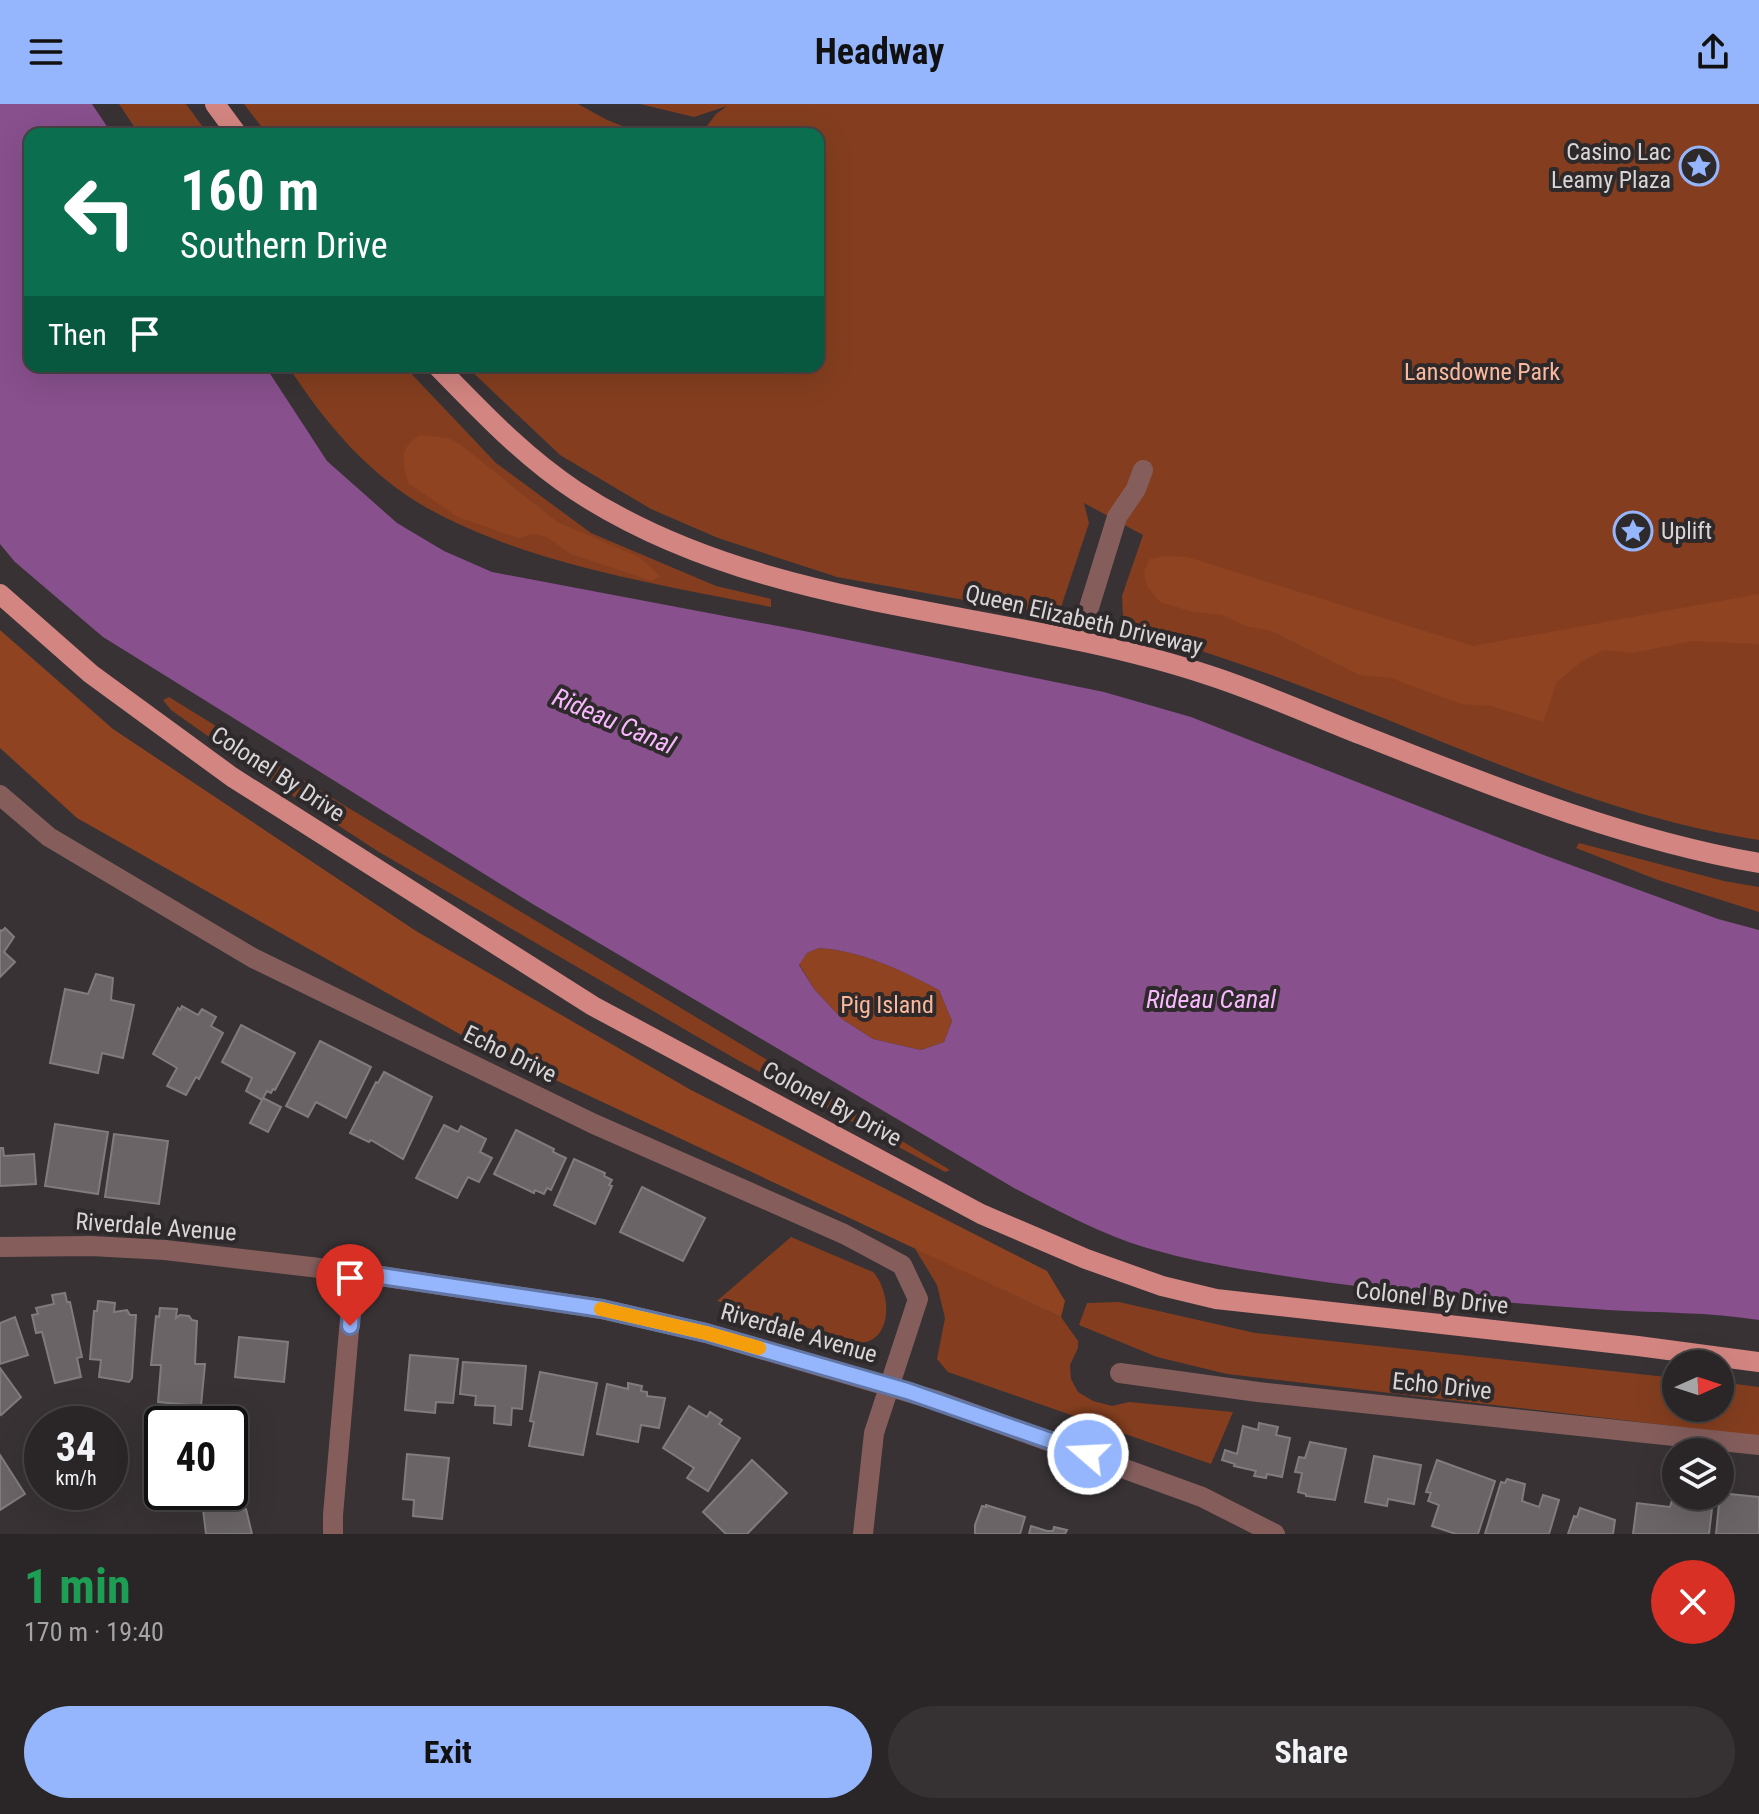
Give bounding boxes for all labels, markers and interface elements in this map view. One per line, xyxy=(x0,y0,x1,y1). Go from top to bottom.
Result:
icon: menu xyxy=(24,30,68,74)
icon: share xyxy=(1691,30,1735,74)
text: Headway xyxy=(815,31,944,73)
place label: Casino Lac Leamy Plaza xyxy=(1551,138,1671,194)
place icon: Casino Lac Leamy Plaza xyxy=(1678,145,1720,187)
text: 160 m xyxy=(180,158,319,224)
icon: left xyxy=(48,160,152,264)
text: Southern Drive xyxy=(180,225,388,267)
icon: arrive xyxy=(123,312,167,356)
text: Then xyxy=(48,317,107,352)
park label: Lansdowne Park xyxy=(1404,358,1560,386)
place icon: Uplift xyxy=(1612,510,1654,552)
place label: Uplift xyxy=(1661,517,1712,545)
street label: Queen Elizabeth Driveway xyxy=(963,579,1205,661)
water label: Rideau Canal xyxy=(548,682,681,761)
street label: Colonel By Drive xyxy=(206,720,350,828)
water label: Rideau Canal xyxy=(1146,984,1277,1014)
park label: Pig Island xyxy=(840,991,934,1019)
street label: Echo Drive xyxy=(459,1020,561,1088)
street label: Colonel By Drive xyxy=(758,1056,906,1152)
street label: Riverdale Avenue xyxy=(74,1207,238,1247)
pin xyxy=(316,1244,384,1326)
icon: arrive xyxy=(328,1256,372,1300)
street label: Colonel By Drive xyxy=(1354,1276,1510,1320)
street label: Riverdale Avenue xyxy=(718,1297,880,1369)
north arrow xyxy=(1662,1350,1734,1422)
map controls xyxy=(1662,1350,1734,1510)
street label: Echo Drive xyxy=(1391,1367,1493,1405)
speed limit sign: 40 xyxy=(144,1406,248,1510)
position arrow xyxy=(1046,1412,1130,1496)
text: 34 xyxy=(56,1424,96,1471)
button: layers xyxy=(1662,1438,1734,1510)
text: km/h xyxy=(55,1466,97,1490)
text: 1 min xyxy=(24,1558,131,1615)
button: close xyxy=(1651,1560,1735,1644)
text: 170 m · 19:40 xyxy=(24,1617,164,1647)
button: Exit xyxy=(24,1706,872,1798)
button: Share xyxy=(888,1706,1735,1798)

